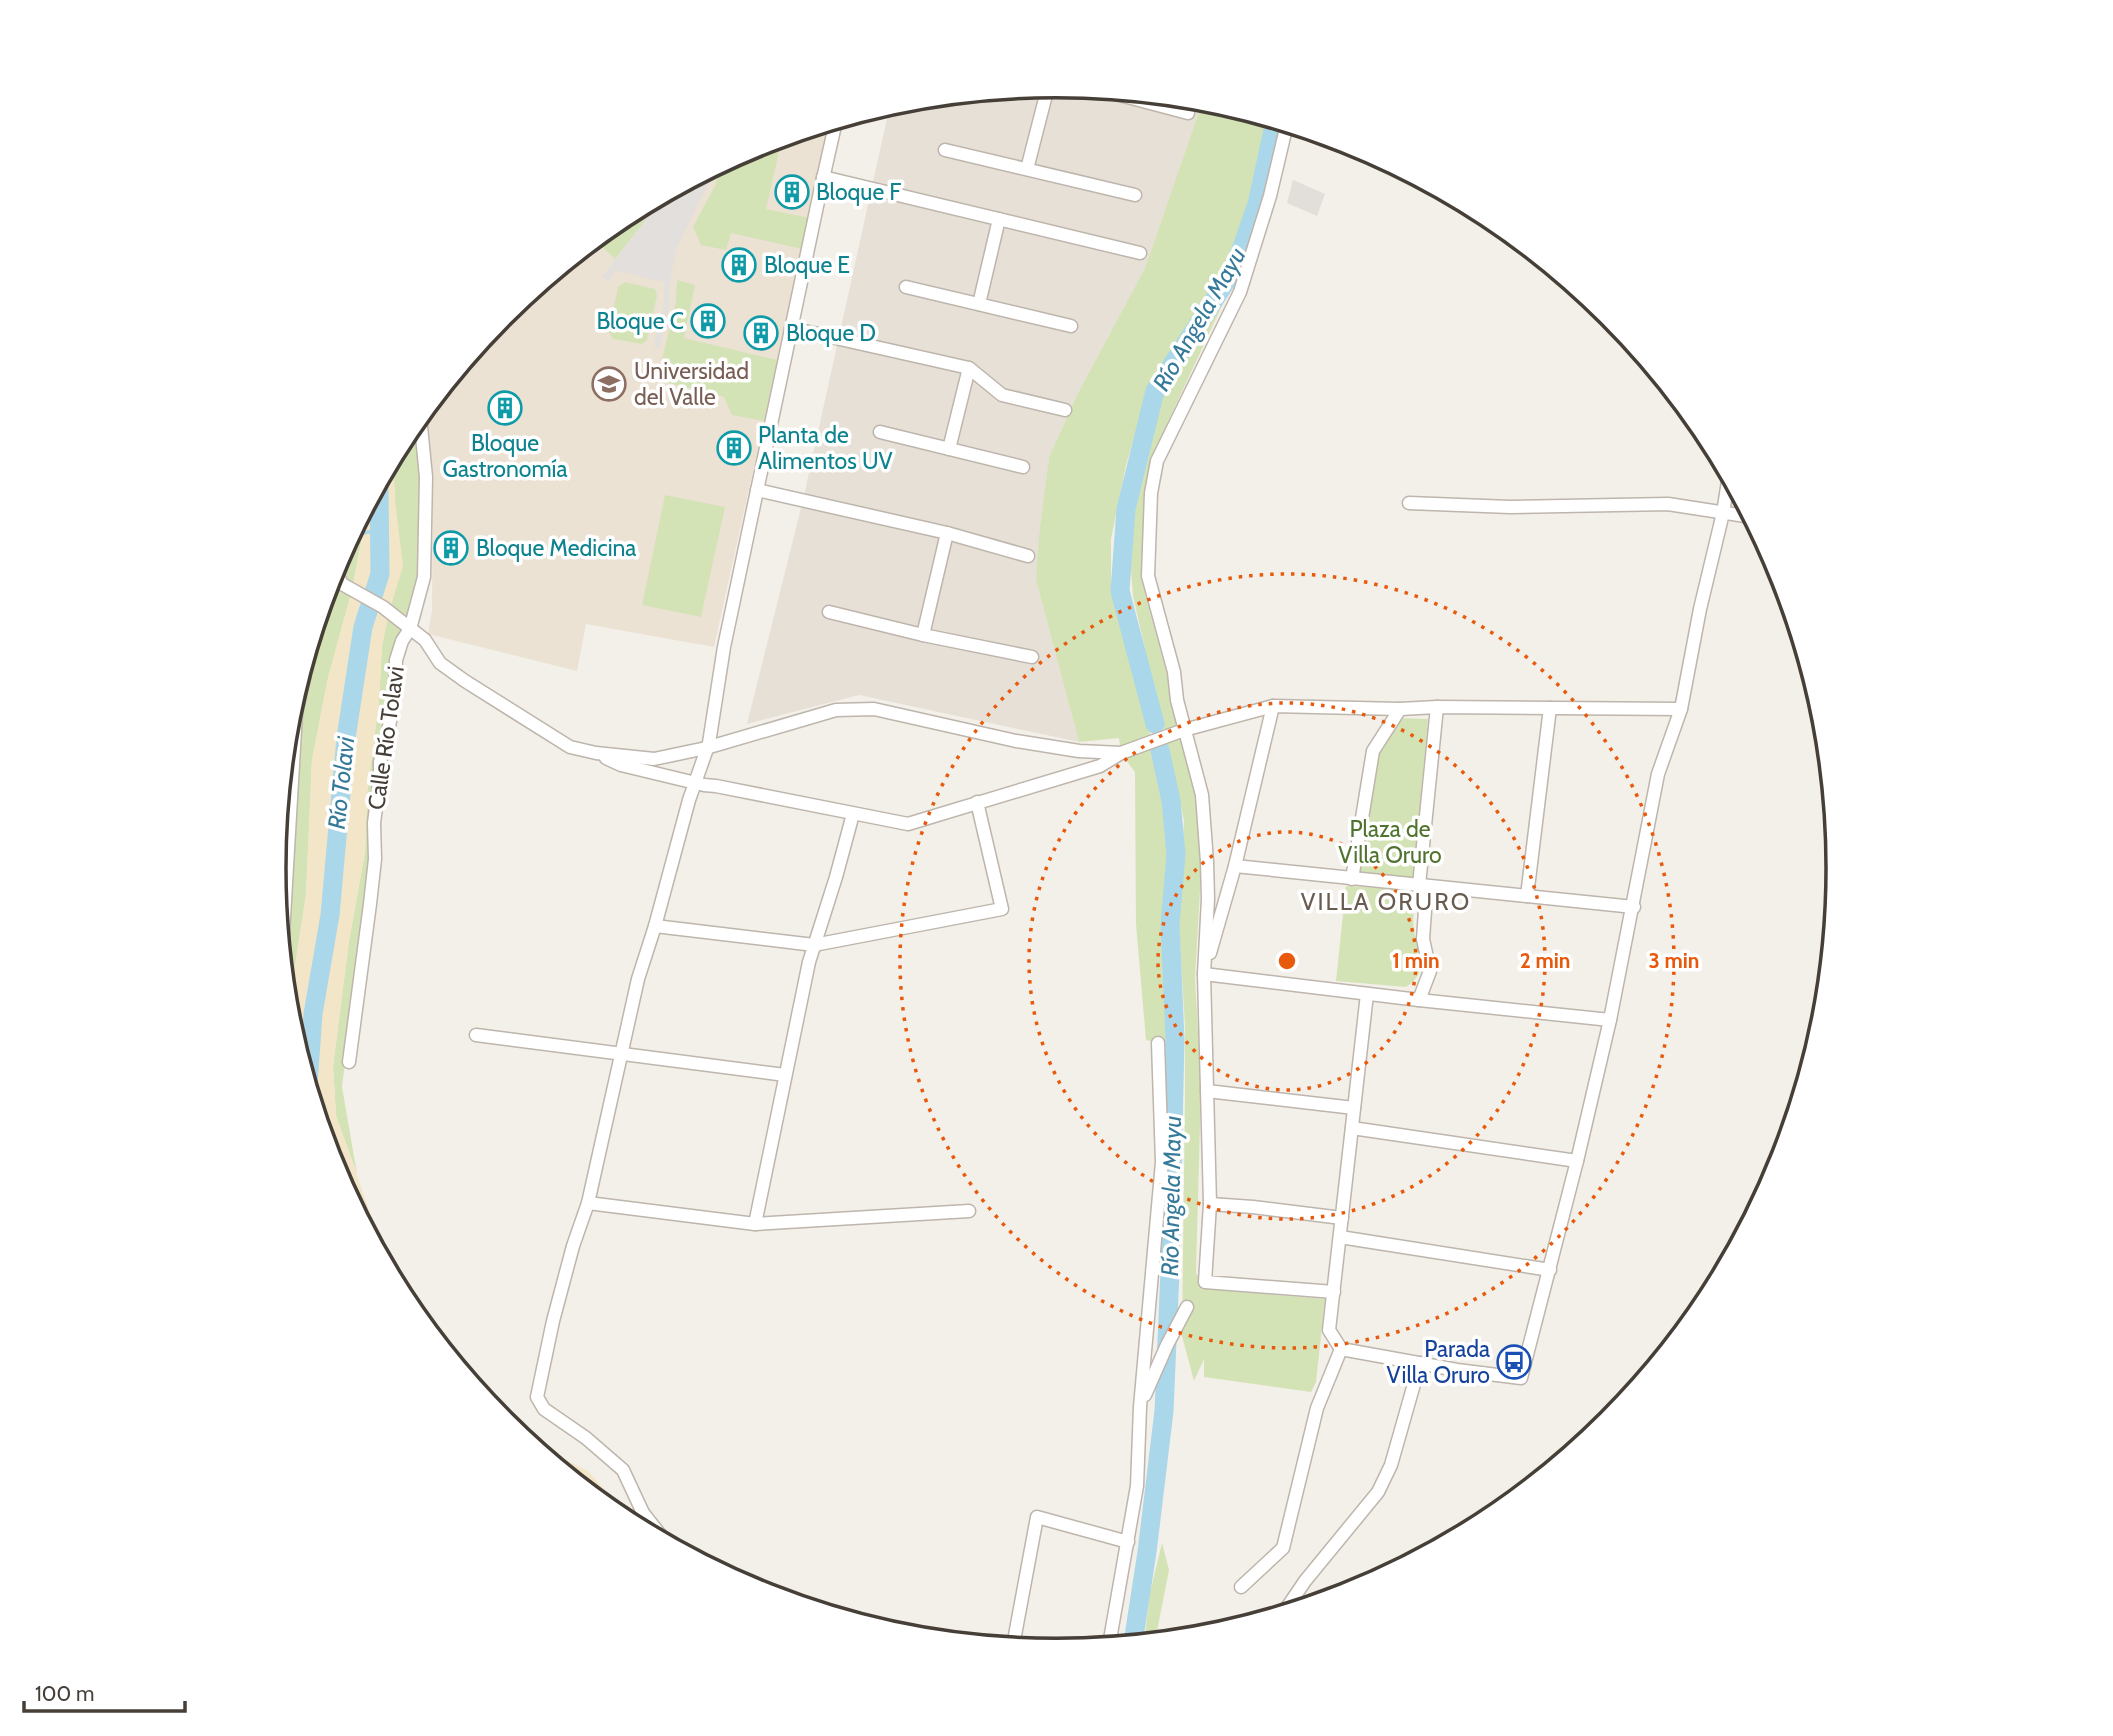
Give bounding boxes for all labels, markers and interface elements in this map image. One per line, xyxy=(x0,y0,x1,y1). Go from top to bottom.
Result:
building icon: Bloque F xyxy=(773,173,811,211)
place label: Bloque F xyxy=(816,178,901,206)
water label: Río Angela Mayu xyxy=(1146,242,1252,396)
building icon: Bloque E xyxy=(720,246,758,284)
place label: Bloque E xyxy=(764,251,850,279)
building icon: Bloque C xyxy=(689,302,727,340)
place label: Bloque C xyxy=(596,307,684,335)
building icon: Bloque D xyxy=(742,314,780,352)
place label: Bloque D xyxy=(786,319,876,347)
place label: Universidad del Valle xyxy=(634,357,749,411)
school or university icon: Universidad del Valle xyxy=(590,365,628,403)
building icon: Bloque Gastronomía xyxy=(486,389,524,427)
place label: Planta de Alimentos UV xyxy=(758,421,893,475)
place label: Bloque Gastronomía xyxy=(443,429,567,483)
building icon: Planta de Alimentos UV xyxy=(715,429,753,467)
building icon: Bloque Medicina xyxy=(432,529,470,567)
place label: Bloque Medicina xyxy=(476,534,636,562)
street label: Calle Río Tolavi xyxy=(362,664,410,812)
water label: Río Tolavi xyxy=(322,734,360,831)
park label: Plaza de Villa Oruro xyxy=(1338,815,1442,869)
district label: VILLA ORURO xyxy=(1301,887,1471,916)
text: 1 min xyxy=(1392,948,1440,973)
text: 2 min xyxy=(1520,948,1570,973)
text: 3 min xyxy=(1649,948,1699,973)
centre of rings xyxy=(1275,949,1299,973)
water label: Río Angela Mayu xyxy=(1155,1115,1187,1277)
place label: Parada Villa Oruro xyxy=(1387,1335,1490,1389)
bus stop icon: Parada Villa Oruro xyxy=(1495,1343,1533,1381)
scale bar xyxy=(24,1670,186,1714)
text: 100 m xyxy=(35,1681,94,1706)

